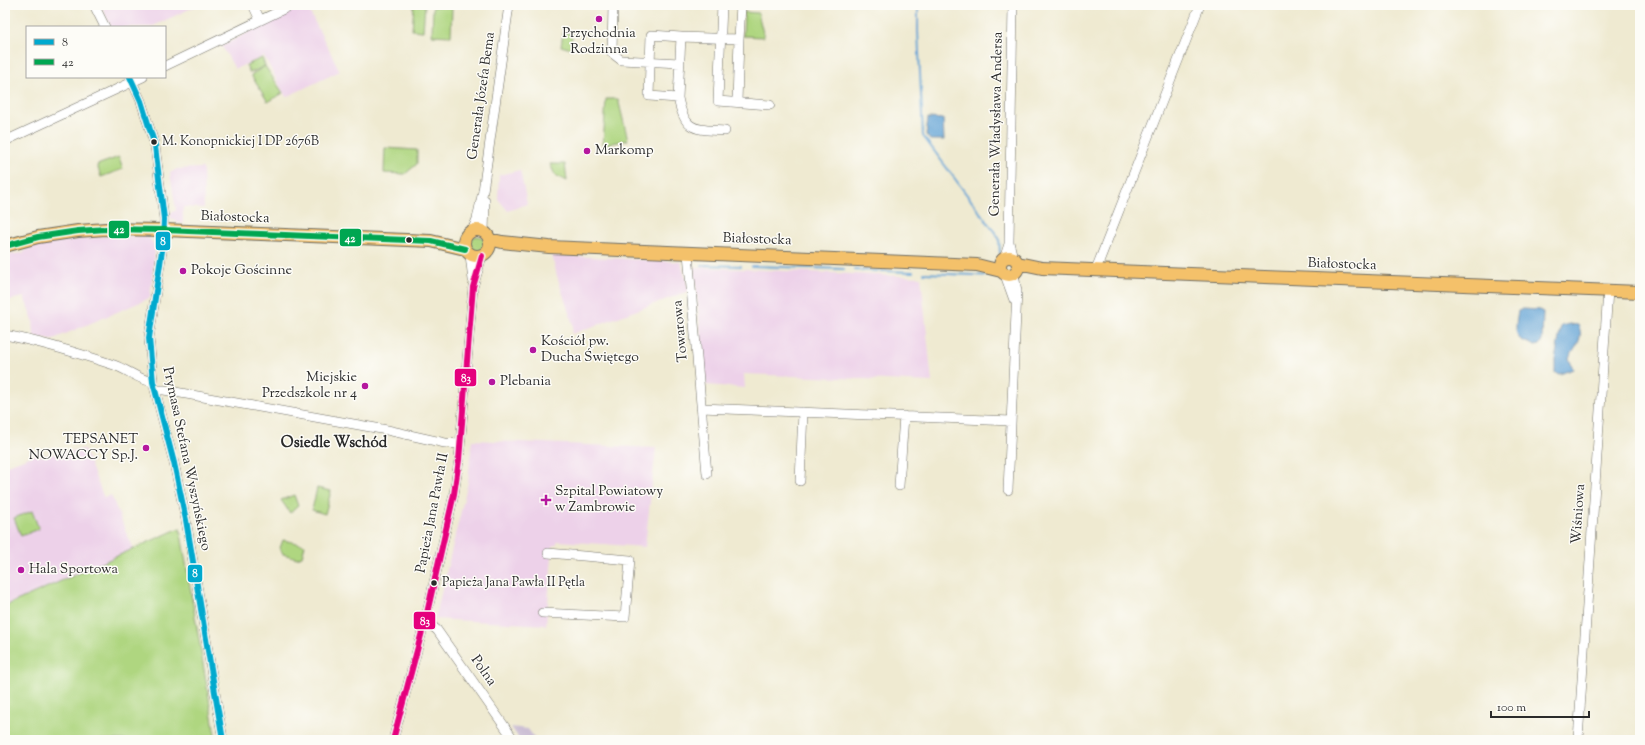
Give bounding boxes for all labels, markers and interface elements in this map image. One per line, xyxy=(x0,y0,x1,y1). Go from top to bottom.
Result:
marker: Przychodnia Rodzinna xyxy=(594,14,604,24)
place label: Przychodnia Rodzinna xyxy=(562,24,636,60)
legend xyxy=(26,26,166,78)
street label: Generała Józefa Bema xyxy=(463,30,501,161)
street label: Generała Władysława Andersa xyxy=(985,31,1009,217)
text: 8 xyxy=(62,34,68,52)
text: 42 xyxy=(62,54,74,72)
place label: M. Konopnickiej I DP 2676B xyxy=(162,133,319,151)
marker: M. Konopnickiej I DP 2676B xyxy=(149,137,159,147)
place label: Markomp xyxy=(595,141,654,161)
marker: Markomp xyxy=(582,146,592,156)
street label: Białostocka xyxy=(200,207,270,229)
line badge: 42 xyxy=(108,220,130,239)
text: 42 xyxy=(113,222,125,238)
line badge: 42 xyxy=(339,228,362,247)
street label: Białostocka xyxy=(722,229,792,251)
line badge: 8 xyxy=(155,231,171,251)
text: 42 xyxy=(344,231,356,247)
text: 8 xyxy=(160,234,166,250)
unlabelled marker xyxy=(404,235,414,245)
street label: Białostocka xyxy=(1307,254,1377,276)
place label: Pokoje Gościnne xyxy=(191,261,292,281)
marker: Pokoje Gościnne xyxy=(178,266,188,276)
street label: Towarowa xyxy=(668,299,694,363)
place label: Kościół pw. Ducha Świętego xyxy=(541,332,639,368)
marker: Kościół pw. Ducha Świętego xyxy=(528,345,538,355)
street label: Prymasa Stefana Wyszyńskiego xyxy=(157,365,215,553)
place label: Miejskie Przedszkole nr 4 xyxy=(262,368,357,404)
line badge: 83 xyxy=(454,368,477,387)
text: 83 xyxy=(461,371,472,387)
place label: Plebania xyxy=(500,372,551,392)
marker: Plebania xyxy=(487,377,497,387)
marker: Miejskie Przedszkole nr 4 xyxy=(360,381,370,391)
place label: TEPSANET NOWACCY Sp.J. xyxy=(29,430,138,466)
district label: Osiedle Wschód xyxy=(281,433,388,454)
marker: TEPSANET NOWACCY Sp.J. xyxy=(141,443,151,453)
street label: Papieża Jana Pawła II xyxy=(412,451,455,575)
place label: Szpital Powiatowy w Zambrowie xyxy=(555,482,663,518)
street label: Wiśniowa xyxy=(1567,483,1591,545)
marker: Szpital Powiatowy w Zambrowie xyxy=(540,494,552,506)
place label: Hala Sportowa xyxy=(29,560,118,580)
line badge: 8 xyxy=(187,564,203,583)
marker: Hala Sportowa xyxy=(16,565,26,575)
text: 8 xyxy=(192,566,198,582)
place label: Papieża Jana Pawła II Pętla xyxy=(442,574,585,592)
marker: Papieża Jana Pawła II Pętla xyxy=(429,578,439,588)
line badge: 83 xyxy=(413,611,436,630)
text: 83 xyxy=(420,614,431,630)
street label: Polna xyxy=(465,652,501,691)
scale bar xyxy=(1491,693,1589,719)
text: 100 m xyxy=(1497,699,1526,717)

